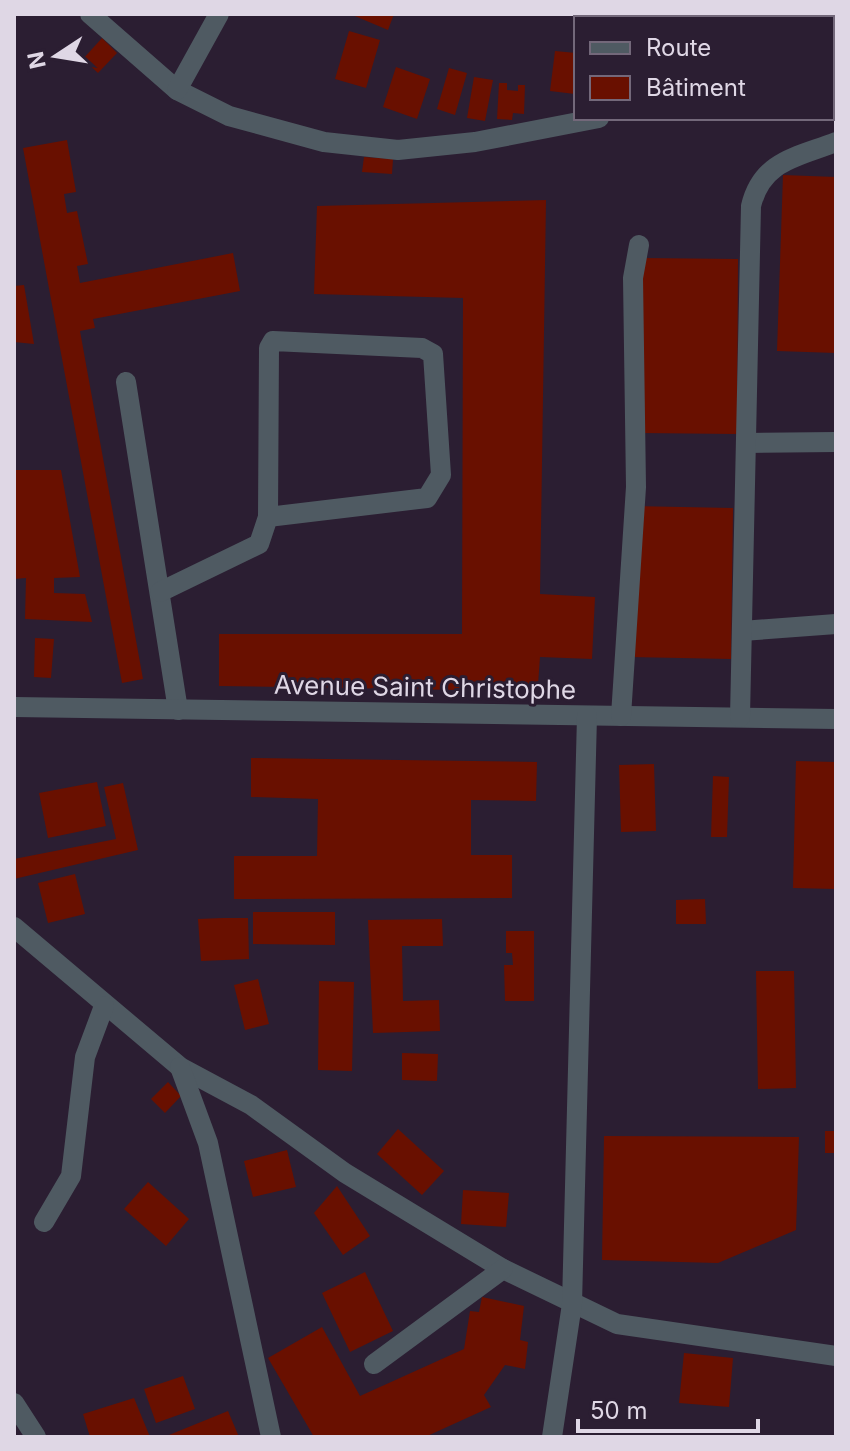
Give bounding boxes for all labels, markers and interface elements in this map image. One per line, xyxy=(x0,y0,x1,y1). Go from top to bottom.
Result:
north arrow xyxy=(16,16,96,96)
legend xyxy=(574,16,834,120)
text: Route xyxy=(646,33,711,62)
text: N xyxy=(22,49,51,71)
text: Bâtiment xyxy=(646,73,746,102)
street label: Avenue Saint Christophe xyxy=(274,669,576,705)
scale bar xyxy=(578,1383,758,1433)
text: 50 m xyxy=(590,1396,648,1425)

